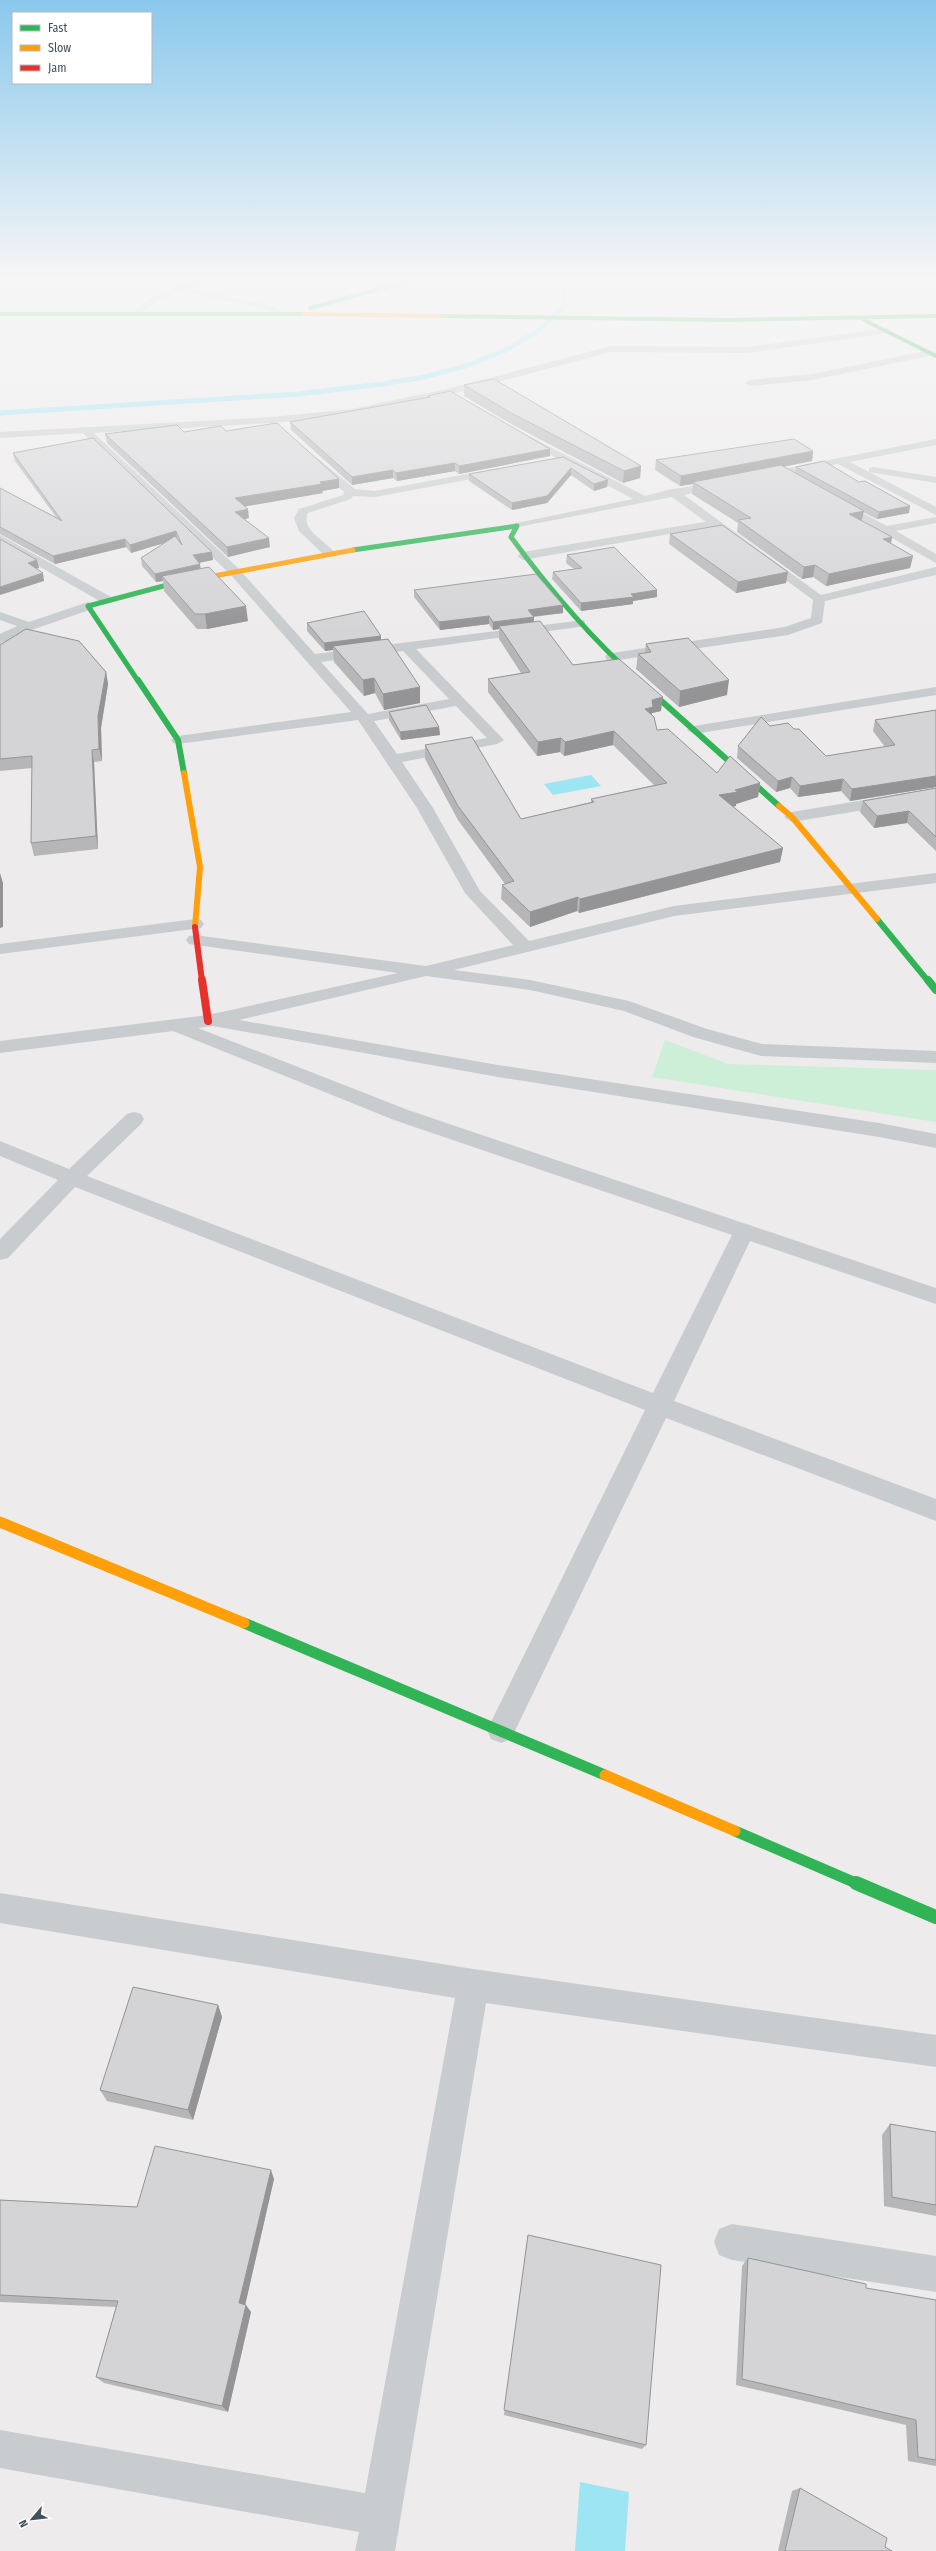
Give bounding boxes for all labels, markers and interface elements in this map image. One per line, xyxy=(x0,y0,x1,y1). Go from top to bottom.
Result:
legend xyxy=(12,12,152,84)
text: Fast xyxy=(48,21,67,35)
text: Slow xyxy=(48,41,71,55)
text: Jam xyxy=(48,61,66,75)
north arrow xyxy=(12,2499,52,2539)
text: N xyxy=(16,2517,31,2529)

